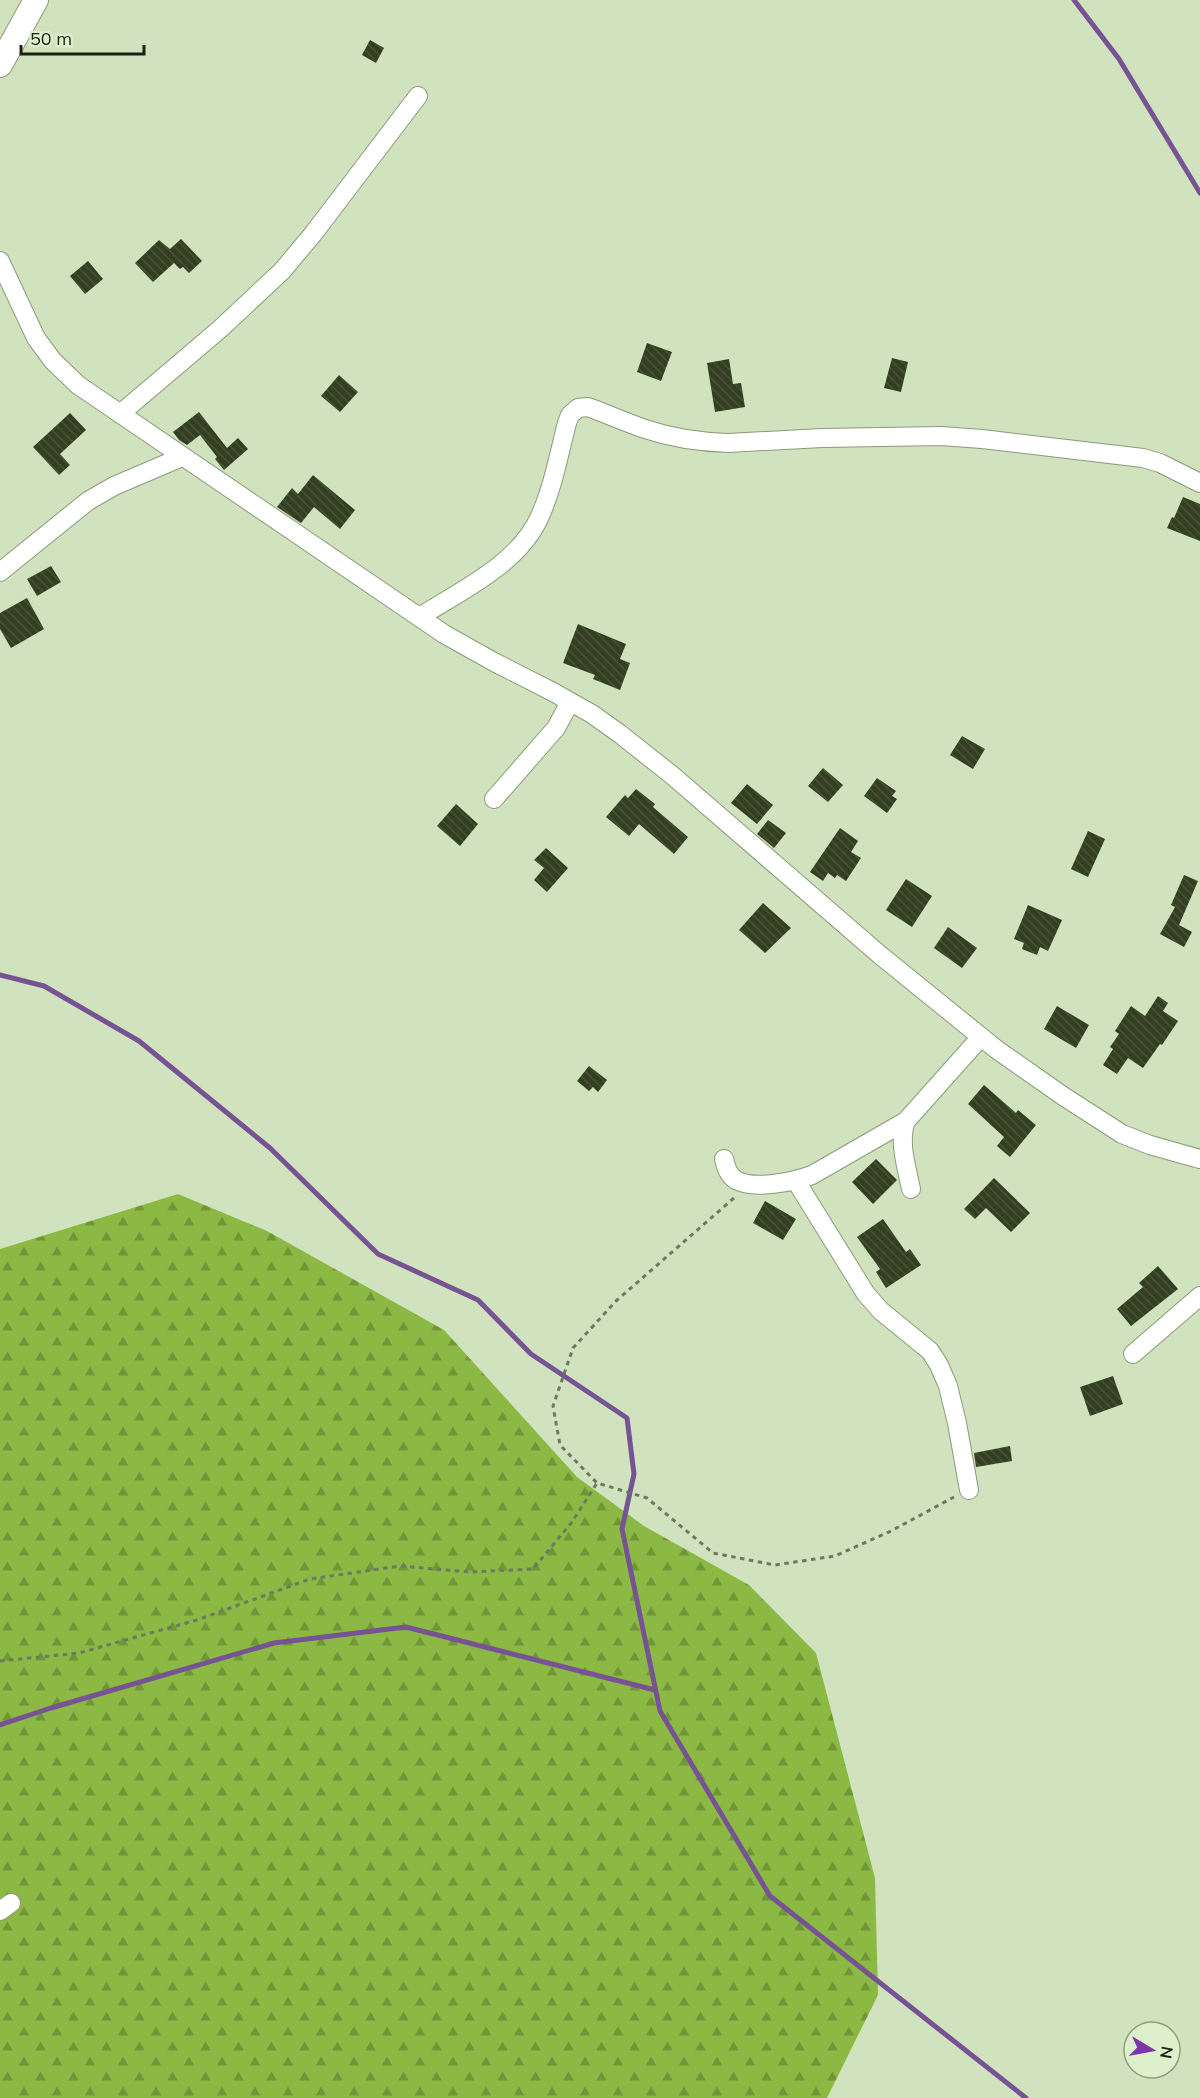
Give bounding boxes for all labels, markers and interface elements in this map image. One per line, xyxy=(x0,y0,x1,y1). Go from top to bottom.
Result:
scale bar xyxy=(21,18,144,56)
text: 50 m xyxy=(30,27,72,50)
north arrow xyxy=(1122,2020,1182,2080)
text: N xyxy=(1156,2045,1178,2060)

